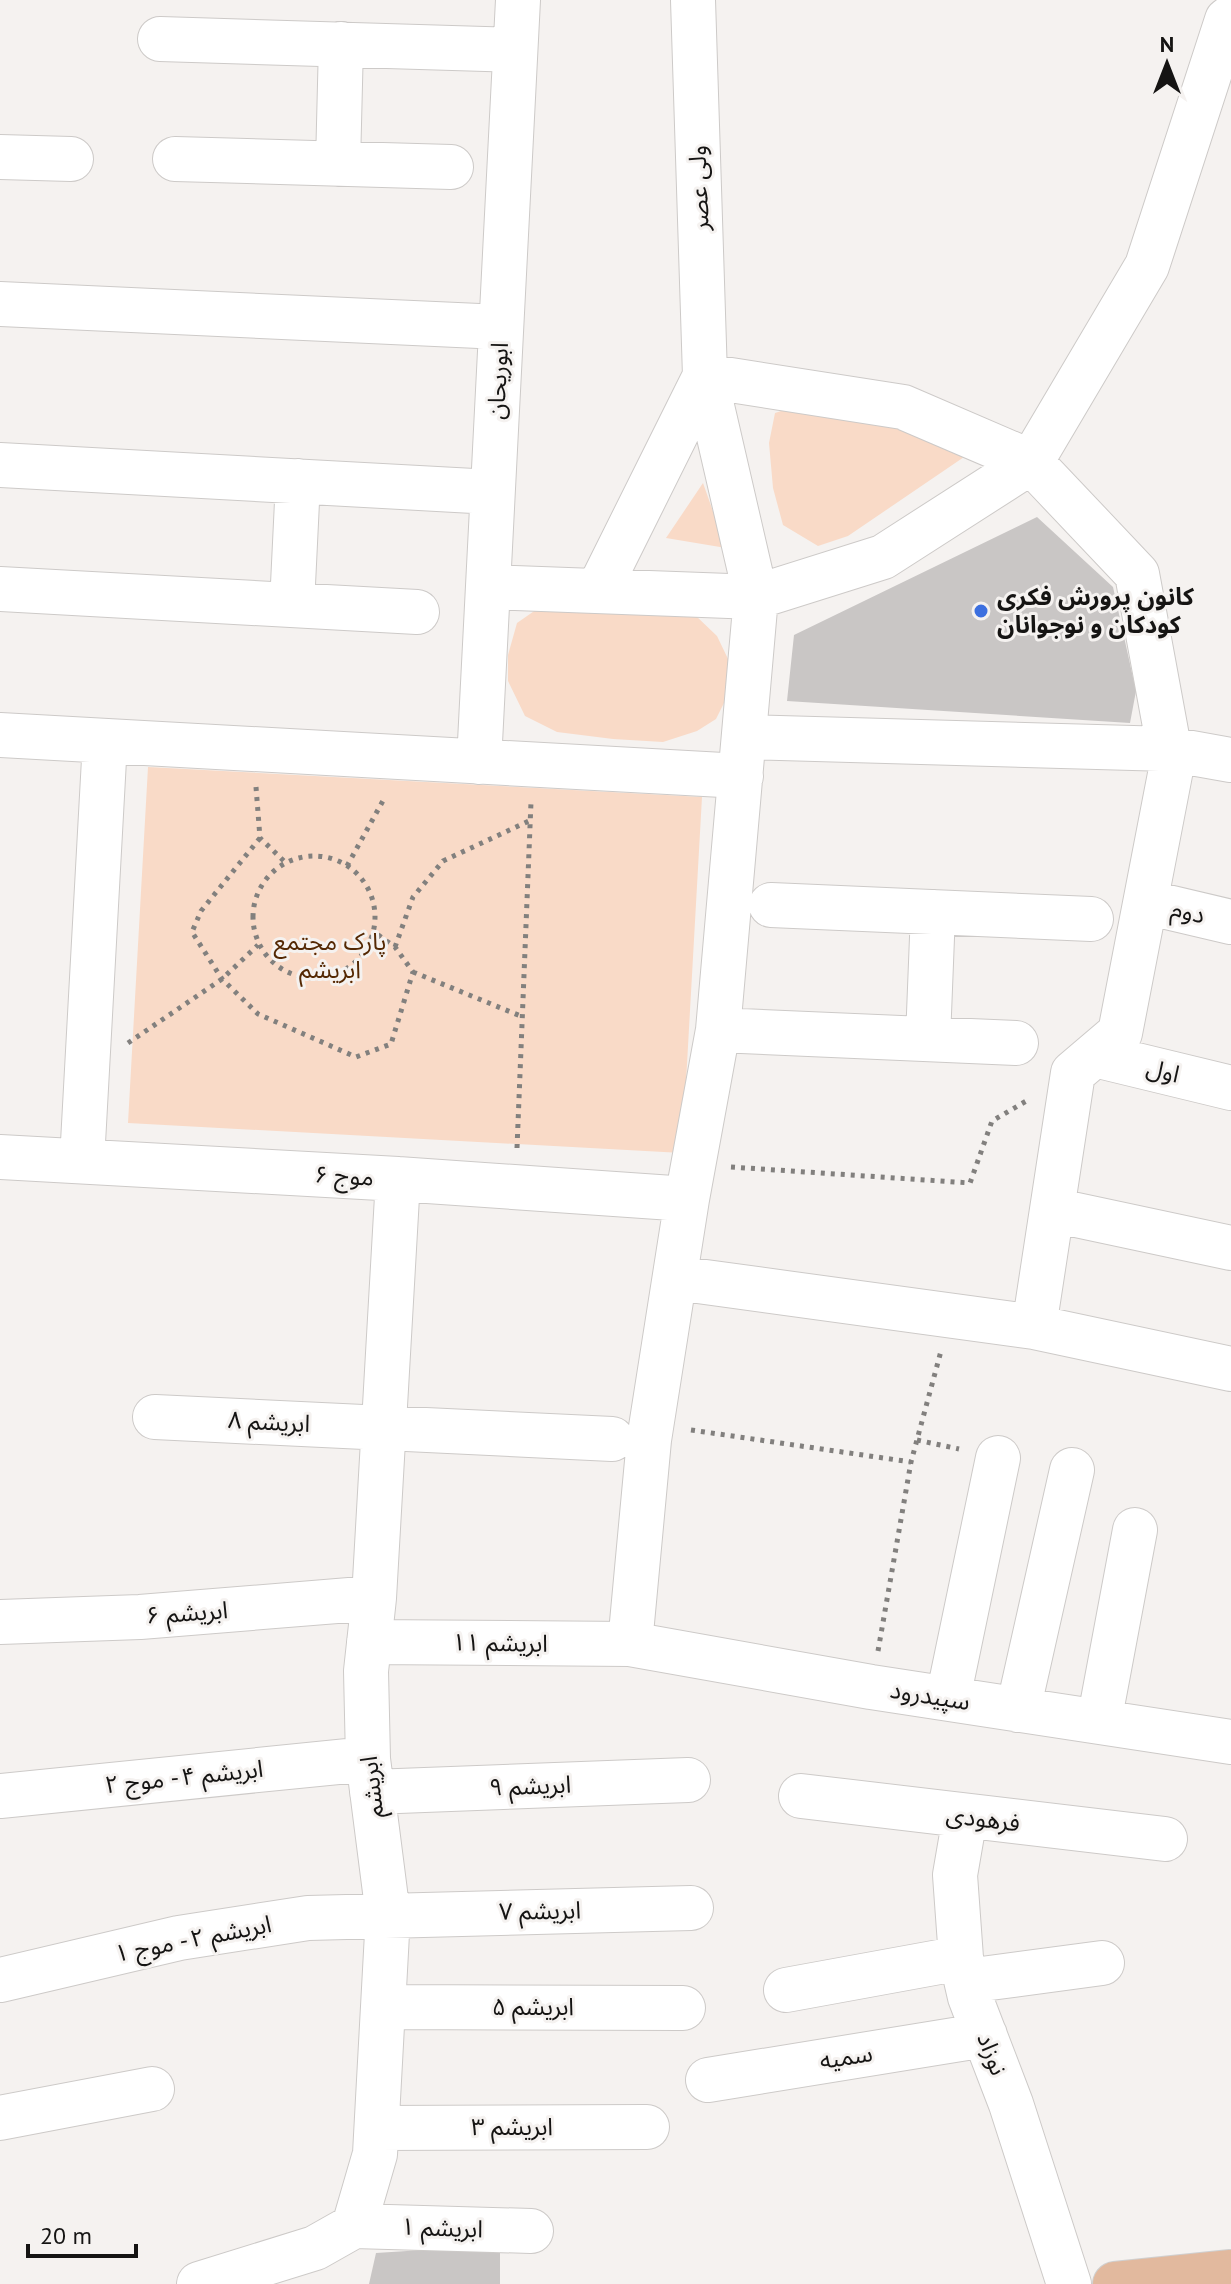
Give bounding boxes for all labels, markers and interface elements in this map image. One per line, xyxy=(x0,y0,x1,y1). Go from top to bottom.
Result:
north arrow xyxy=(1127,24,1207,104)
text: N xyxy=(1160,30,1174,58)
street label: ولی عصر xyxy=(682,145,716,232)
street label: ابوریحان xyxy=(480,341,515,420)
place label: کانون پرورش فکری کودکان و نوجوانان xyxy=(997,581,1195,640)
marker: کانون پرورش فکری کودکان و نوجوانان xyxy=(972,602,990,620)
street label: دوم xyxy=(1167,893,1208,933)
park label: پارک مجتمع ابریشم xyxy=(274,926,386,987)
street label: اول xyxy=(1143,1051,1183,1090)
street label: موج ۶ xyxy=(313,1158,374,1195)
street label: ابریشم ۸ xyxy=(227,1404,311,1441)
street label: ابریشم ۶ xyxy=(145,1594,229,1633)
street label: ابریشم ۱۱ xyxy=(452,1626,548,1661)
street label: سپیدرود xyxy=(888,1674,972,1717)
street label: ابریشم ۴ - موج ۲ xyxy=(103,1753,265,1802)
street label: ابریشم xyxy=(353,1754,392,1820)
street label: ابریشم ۹ xyxy=(488,1769,572,1804)
street label: فرهودی xyxy=(944,1799,1022,1838)
street label: ابریشم ۷ xyxy=(499,1894,581,1929)
street label: ابریشم ۲ - موج ۱ xyxy=(112,1908,274,1971)
street label: ابریشم ۵ xyxy=(492,1991,574,2024)
street label: نوزاد xyxy=(970,2028,1015,2080)
street label: سمیه xyxy=(817,2037,875,2076)
street label: ابریشم ۳ xyxy=(471,2111,553,2144)
scale bar xyxy=(28,2208,136,2258)
street label: ابریشم ۱ xyxy=(400,2211,484,2246)
text: 20 m xyxy=(40,2220,92,2251)

